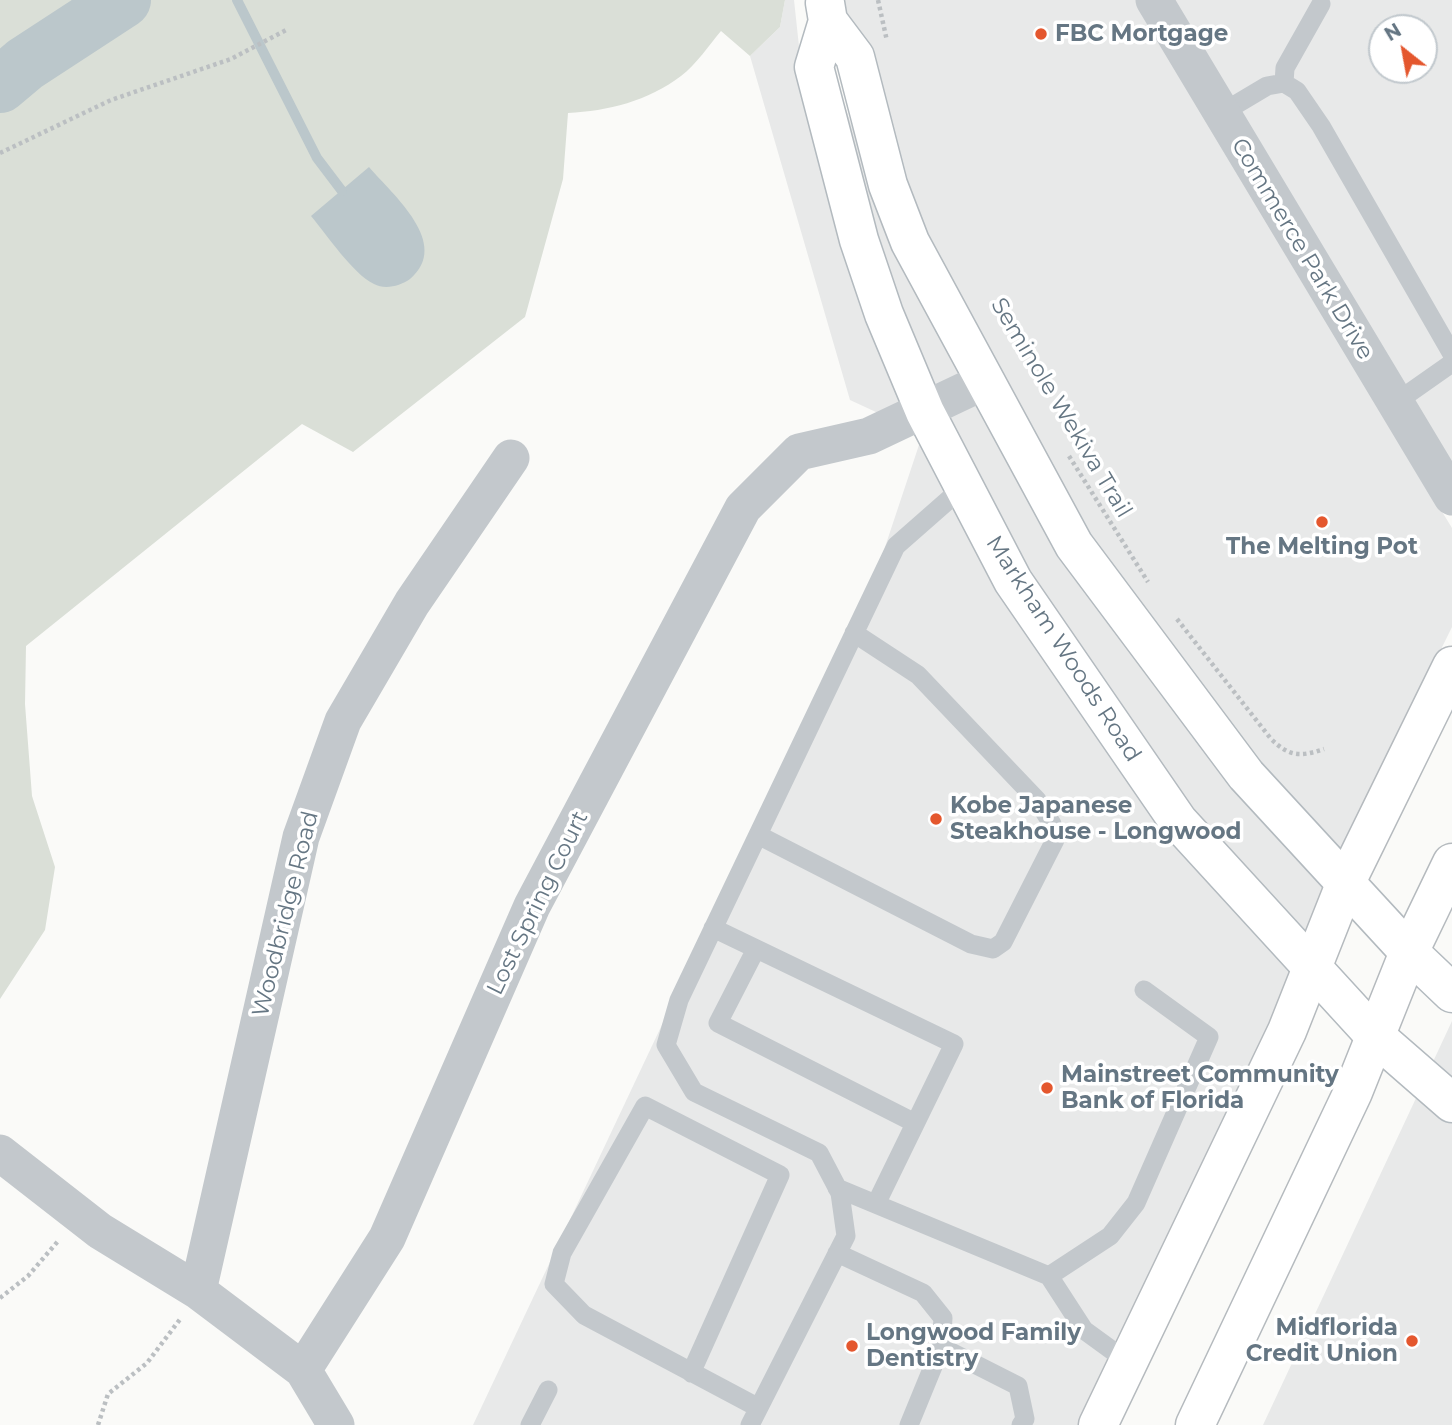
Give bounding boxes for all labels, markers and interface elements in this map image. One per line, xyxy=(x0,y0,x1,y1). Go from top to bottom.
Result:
north arrow xyxy=(1368,14,1438,84)
text: N xyxy=(1380,18,1405,46)
place label: FBC Mortgage xyxy=(1055,20,1228,48)
marker: FBC Mortgage xyxy=(1033,26,1049,42)
street label: Commerce Park Drive xyxy=(1225,133,1379,365)
street label: Seminole Wekiva Trail xyxy=(984,293,1138,523)
marker: The Melting Pot xyxy=(1314,514,1330,530)
street label: Markham Woods Road xyxy=(980,531,1146,767)
place label: The Melting Pot xyxy=(1226,533,1418,561)
place label: Kobe Japanese Steakhouse - Longwood xyxy=(950,792,1241,846)
street label: Lost Spring Court xyxy=(481,807,595,999)
street label: Woodbridge Road xyxy=(247,808,325,1020)
marker: Kobe Japanese Steakhouse - Longwood xyxy=(928,811,944,827)
place label: Mainstreet Community Bank of Florida xyxy=(1061,1061,1339,1115)
marker: Mainstreet Community Bank of Florida xyxy=(1039,1080,1055,1096)
place label: Midflorida Credit Union xyxy=(1246,1314,1398,1368)
place label: Longwood Family Dentistry xyxy=(866,1319,1081,1373)
marker: Midflorida Credit Union xyxy=(1404,1333,1420,1349)
marker: Longwood Family Dentistry xyxy=(844,1338,860,1354)

